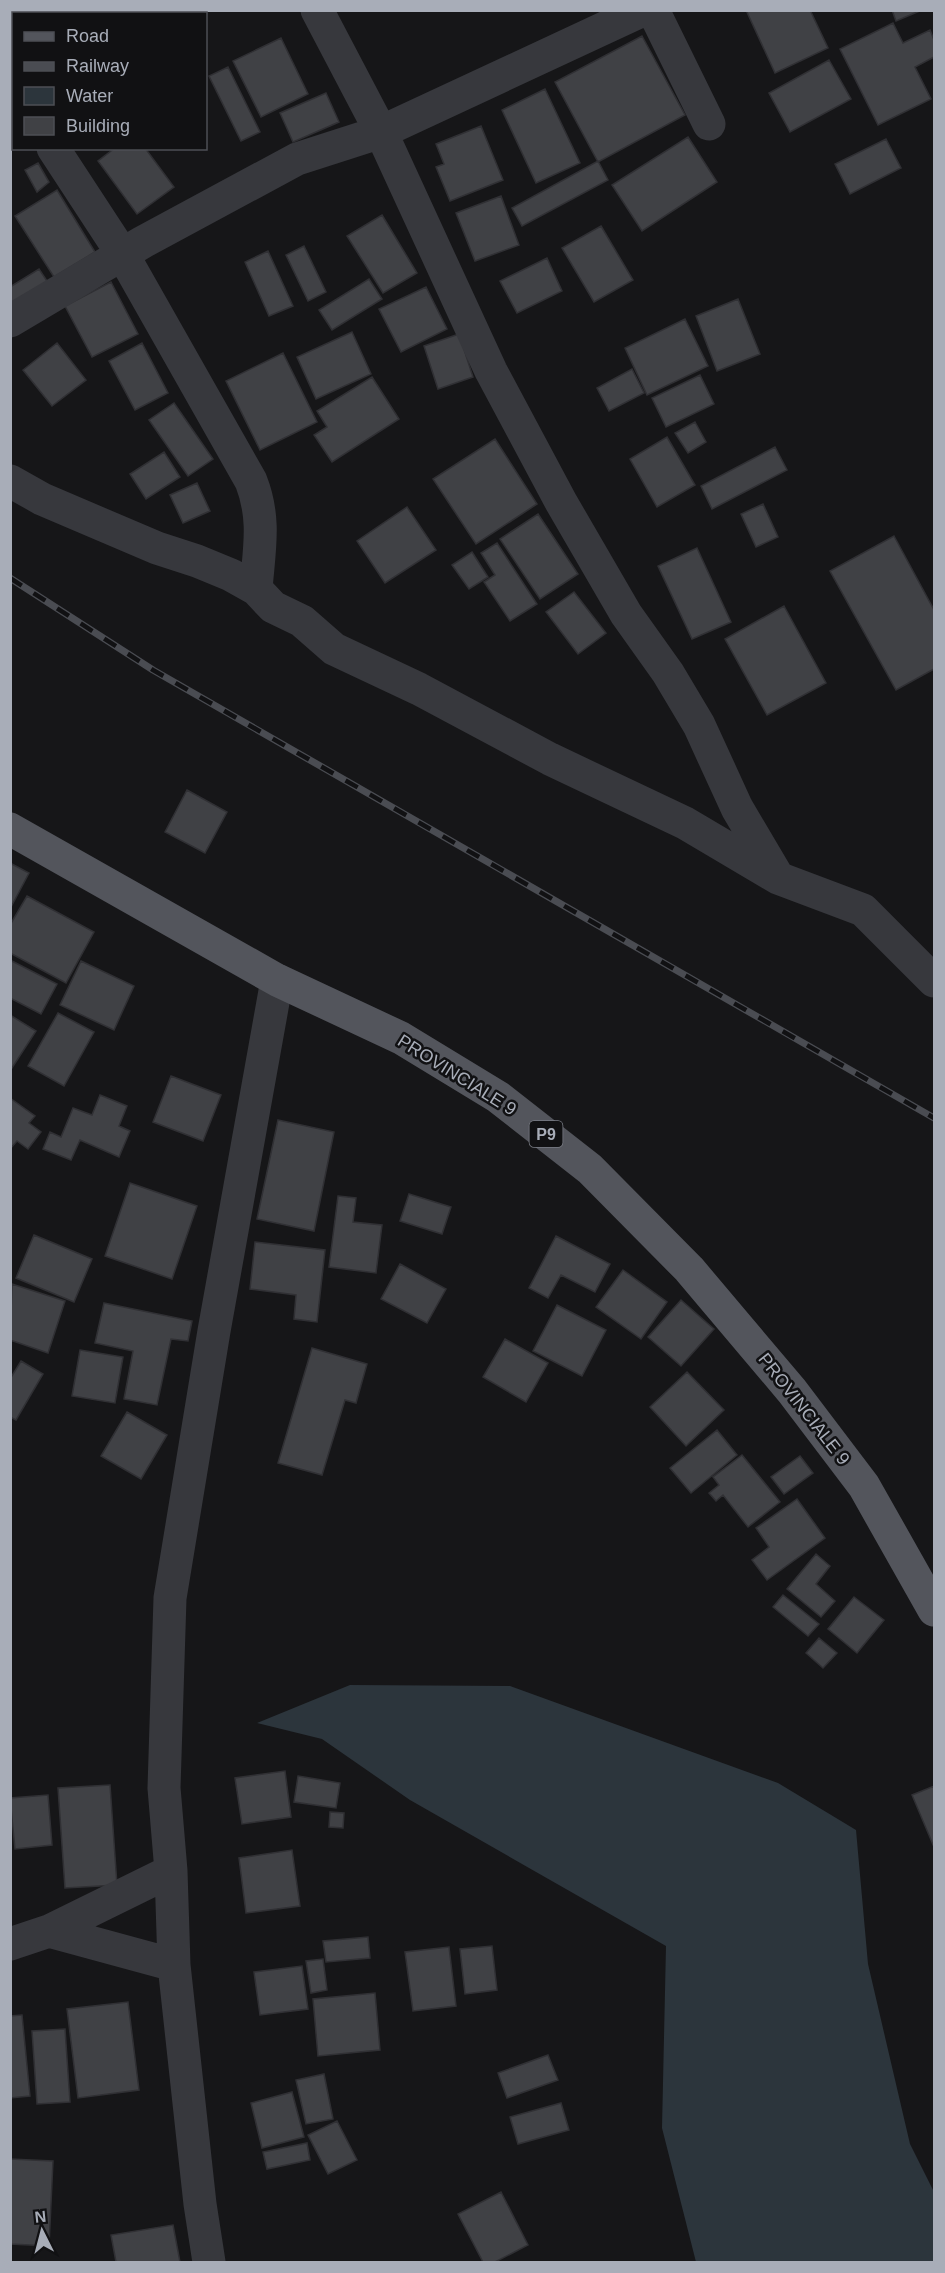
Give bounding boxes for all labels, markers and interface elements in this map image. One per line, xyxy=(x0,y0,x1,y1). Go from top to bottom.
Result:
legend xyxy=(12,12,207,150)
text: Road xyxy=(66,26,109,46)
text: Railway xyxy=(66,56,129,76)
text: Water xyxy=(66,86,113,106)
text: Building xyxy=(66,116,130,136)
street label: PROVINCIALE 9 xyxy=(394,1030,520,1120)
road number: P9 xyxy=(530,1121,562,1147)
street label: PROVINCIALE 9 xyxy=(754,1349,854,1469)
north arrow xyxy=(12,2201,72,2261)
text: N xyxy=(34,2208,47,2226)

